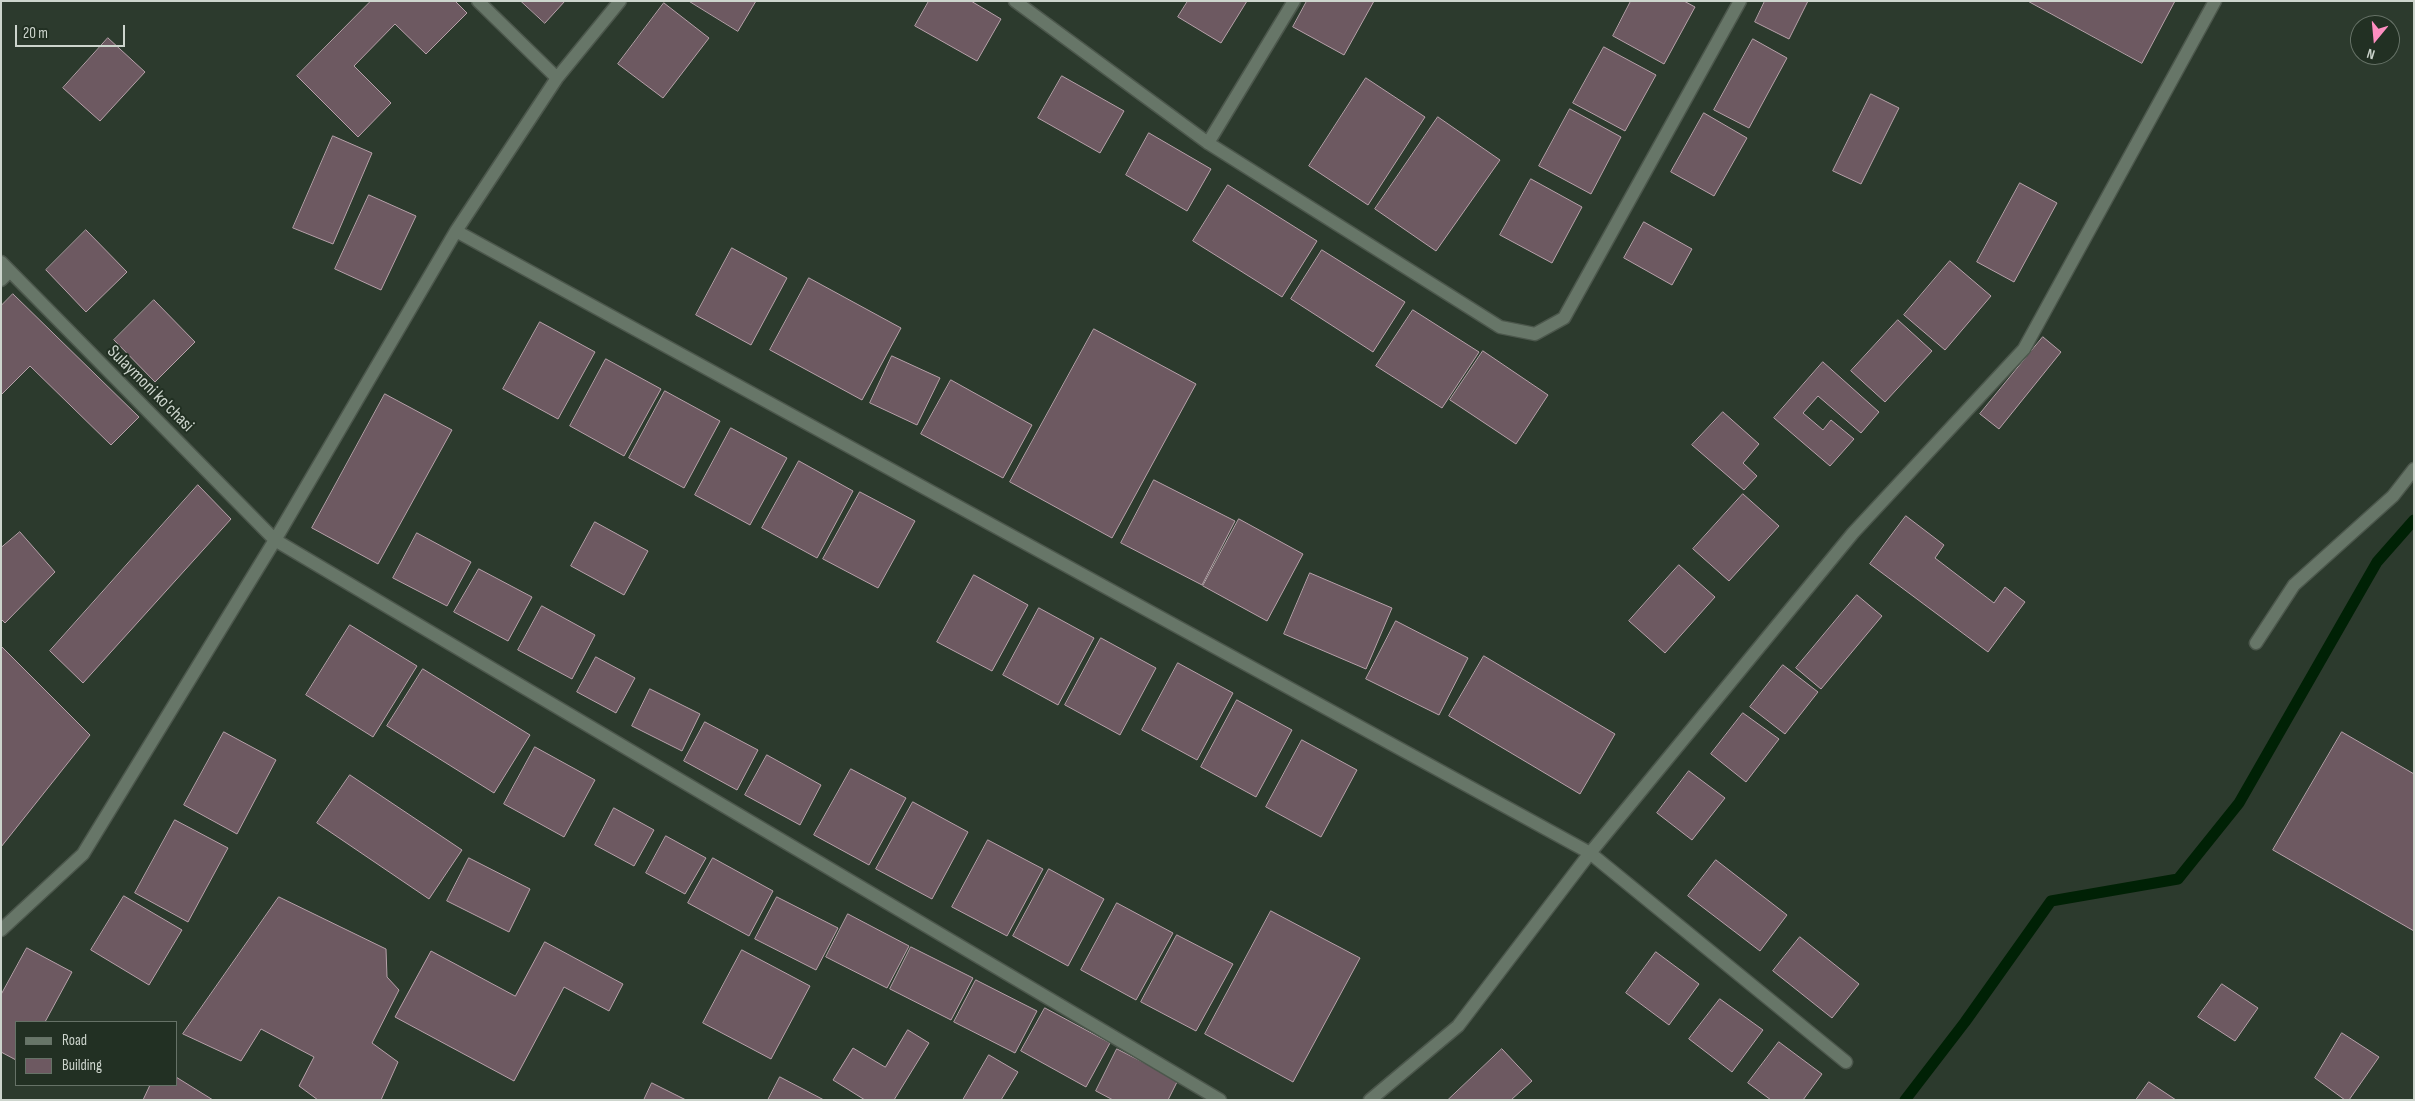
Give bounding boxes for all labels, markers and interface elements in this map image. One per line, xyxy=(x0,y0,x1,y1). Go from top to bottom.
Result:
scale bar xyxy=(18,15,128,47)
north arrow xyxy=(2350,15,2400,65)
text: 20 m xyxy=(23,24,48,43)
text: N xyxy=(2365,45,2377,63)
street label: Sulaymoni ko'chasi xyxy=(102,341,198,437)
legend xyxy=(15,1021,178,1086)
text: Road xyxy=(62,1031,87,1050)
text: Building xyxy=(62,1056,102,1075)

